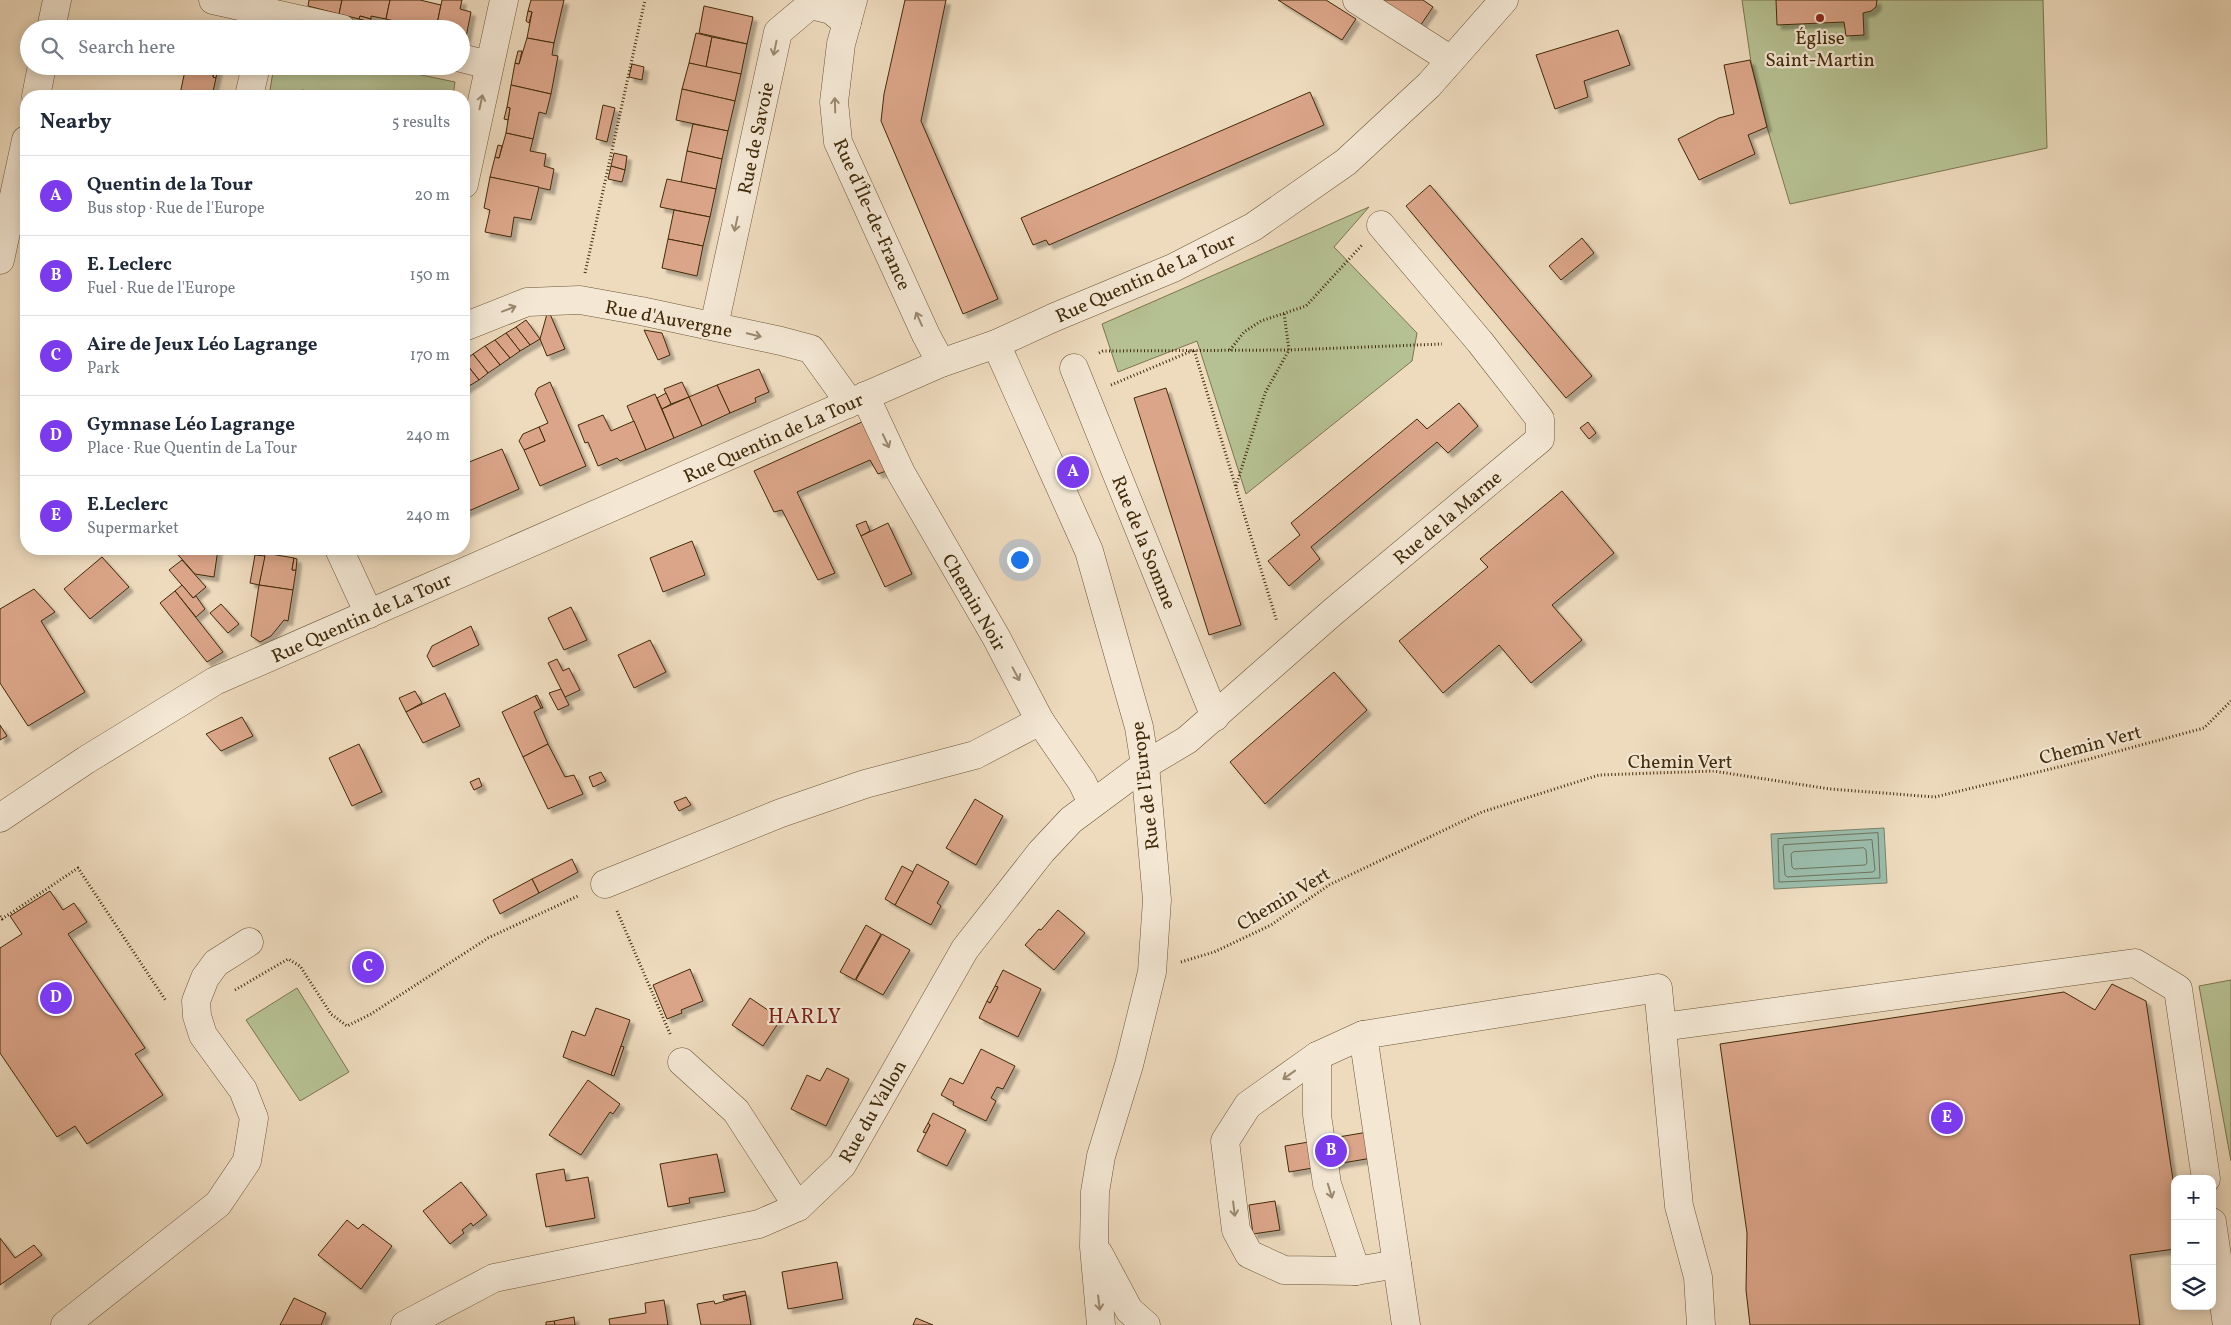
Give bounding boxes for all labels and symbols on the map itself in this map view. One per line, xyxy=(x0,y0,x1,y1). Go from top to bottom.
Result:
marker: Église Saint-Martin xyxy=(1814,12,1826,24)
place label: Église Saint-Martin xyxy=(1765,26,1875,74)
one-way arrow xyxy=(770,40,779,56)
street label: Rue de Savoie xyxy=(732,80,782,197)
one-way arrow xyxy=(477,95,486,111)
one-way arrow xyxy=(830,97,840,114)
street label: Rue d'Île-de-France xyxy=(826,135,916,295)
one-way arrow xyxy=(731,216,740,232)
street label: Rue Quentin de La Tour xyxy=(1052,227,1240,330)
street label: Rue d'Auvergne xyxy=(603,295,734,345)
one-way arrow xyxy=(501,304,516,313)
one-way arrow xyxy=(914,312,924,327)
one-way arrow xyxy=(746,331,762,340)
street label: Rue Quentin de La Tour xyxy=(680,387,868,490)
one-way arrow xyxy=(881,433,891,448)
pin: A xyxy=(1057,453,1089,491)
street label: Rue de la Marne xyxy=(1388,465,1508,572)
street label: Rue de la Somme xyxy=(1104,472,1182,614)
your location xyxy=(1007,547,1033,573)
street label: Chemin Noir xyxy=(935,550,1012,656)
street label: Rue Quentin de La Tour xyxy=(268,567,456,670)
one-way arrow xyxy=(1012,666,1021,681)
street label: Rue de l'Europe xyxy=(1125,720,1167,852)
street label: Chemin Vert xyxy=(2037,720,2145,772)
street label: Chemin Vert xyxy=(1628,750,1733,776)
street label: Chemin Vert xyxy=(1232,861,1336,938)
pin: C xyxy=(352,948,384,986)
pin: D xyxy=(40,979,72,1017)
district label: HARLY xyxy=(768,1003,842,1032)
street label: Rue du Vallon xyxy=(834,1056,914,1168)
one-way arrow xyxy=(1283,1070,1297,1080)
pin: E xyxy=(1931,1099,1963,1137)
pin: B xyxy=(1315,1132,1347,1170)
one-way arrow xyxy=(1325,1182,1335,1198)
one-way arrow xyxy=(1229,1201,1239,1217)
one-way arrow xyxy=(1095,1295,1105,1311)

